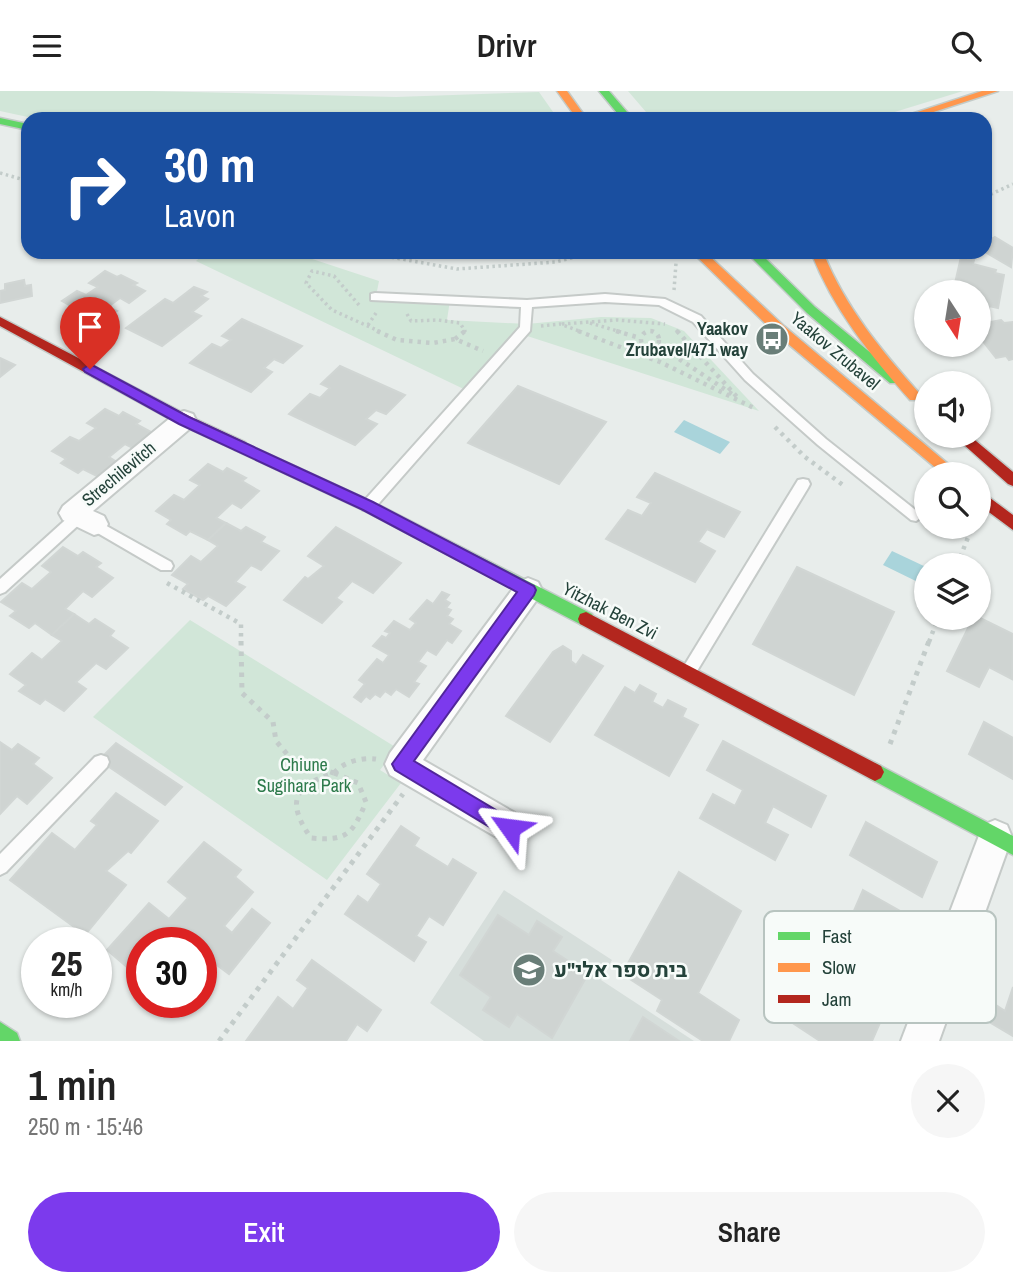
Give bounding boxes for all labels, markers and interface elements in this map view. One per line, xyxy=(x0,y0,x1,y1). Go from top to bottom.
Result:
text: Drivr xyxy=(477,24,536,67)
icon: menu xyxy=(28,27,66,65)
icon: search xyxy=(947,27,985,65)
text: 30 m xyxy=(164,131,256,197)
icon: right xyxy=(49,140,140,231)
text: Lavon xyxy=(164,194,236,237)
north arrow xyxy=(914,280,990,357)
map controls xyxy=(914,280,991,630)
pin xyxy=(60,297,120,369)
street label: Yaakov Zrubavel xyxy=(785,306,885,395)
icon: arrive xyxy=(71,308,109,346)
place label: Yaakov Zrubavel/471 way xyxy=(626,316,749,362)
bus stop icon: Yaakov Zrubavel/471 way xyxy=(753,320,791,358)
button: sound xyxy=(914,371,991,448)
street label: Strechilevitch xyxy=(76,435,161,512)
button: search xyxy=(914,462,991,539)
button: layers xyxy=(914,553,991,630)
street label: Yitzhak Ben Zvi xyxy=(558,576,662,645)
park label: Chiune Sugihara Park xyxy=(257,752,352,798)
position arrow xyxy=(473,791,547,865)
legend xyxy=(764,911,996,1023)
text: Fast xyxy=(822,923,852,949)
speed limit sign: 30 xyxy=(126,927,217,1018)
text: 25 xyxy=(51,940,82,987)
school or university icon: בית ספר אלי"ע xyxy=(510,951,548,989)
text: Slow xyxy=(822,954,857,980)
place label: בית ספר אלי"ע xyxy=(554,955,688,984)
text: km/h xyxy=(51,977,83,1002)
text: Jam xyxy=(822,986,851,1012)
text: 1 min xyxy=(28,1057,117,1113)
button: close xyxy=(911,1064,985,1138)
text: 250 m · 15:46 xyxy=(28,1111,143,1142)
button: Exit xyxy=(28,1192,500,1272)
button: Share xyxy=(514,1192,985,1272)

